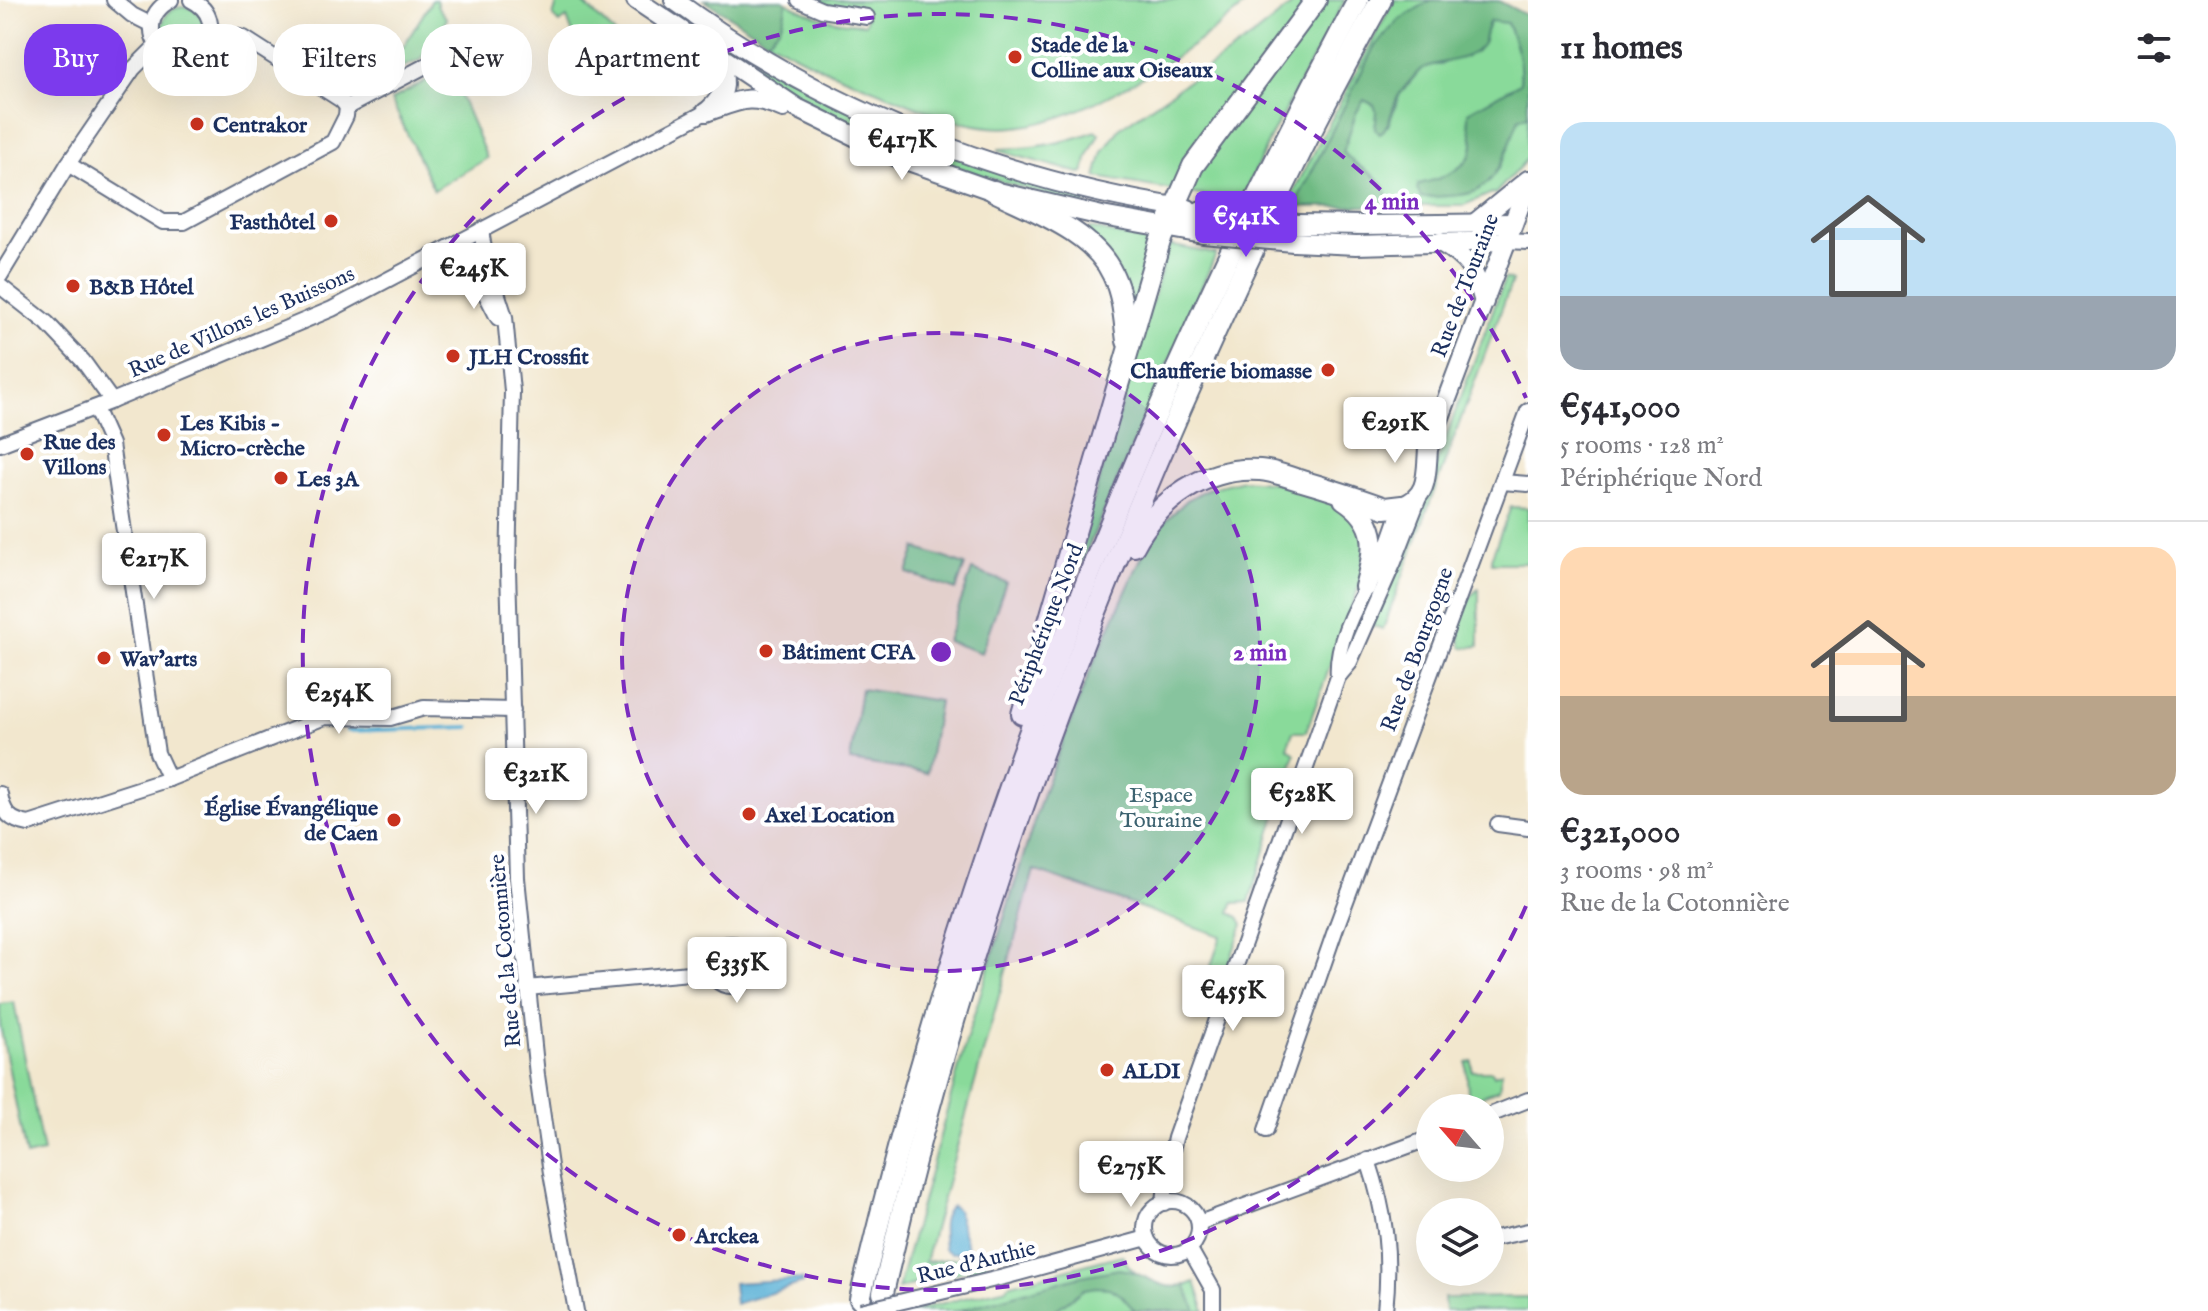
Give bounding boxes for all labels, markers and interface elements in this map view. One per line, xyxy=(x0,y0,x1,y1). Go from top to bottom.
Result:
chip: Buy xyxy=(24,24,127,96)
chip: Rent xyxy=(143,24,257,96)
chip: Filters xyxy=(273,24,405,96)
chip: New xyxy=(421,24,532,96)
chip: Apartment xyxy=(548,24,728,96)
icon: filters xyxy=(2132,26,2176,70)
text: 11 homes xyxy=(1560,27,1683,70)
place label: Stade de la Colline aux Oiseaux xyxy=(1031,32,1213,85)
marker: Stade de la Colline aux Oiseaux xyxy=(1006,48,1024,66)
place label: Centrakor xyxy=(213,112,308,140)
pin: €417K xyxy=(846,114,958,182)
marker: Centrakor xyxy=(188,115,206,133)
text: €417K xyxy=(868,123,936,156)
icon: home xyxy=(1796,174,1940,318)
text: 4 min xyxy=(1365,187,1420,218)
pin: €541K xyxy=(1190,191,1302,259)
text: €541K xyxy=(1213,200,1279,233)
place label: Fasthôtel xyxy=(229,209,316,237)
street label: Rue de Touraine xyxy=(1426,210,1506,362)
marker: Fasthôtel xyxy=(322,212,340,230)
pin: €245K xyxy=(418,243,530,311)
text: €245K xyxy=(440,252,508,285)
street label: Rue de Villons les Buissons xyxy=(124,260,359,385)
place label: B&B Hôtel xyxy=(89,274,194,302)
marker: B&B Hôtel xyxy=(64,277,82,295)
place label: JLH Crossfit xyxy=(466,344,589,372)
marker: JLH Crossfit xyxy=(444,347,462,365)
place label: Chaufferie biomasse xyxy=(1130,358,1312,386)
marker: Chaufferie biomasse xyxy=(1319,361,1337,379)
text: €541,000 xyxy=(1560,386,1681,429)
pin: €291K xyxy=(1339,397,1451,465)
text: €291K xyxy=(1361,406,1429,439)
place label: Les Kibis - Micro-crèche xyxy=(180,410,305,463)
marker: Les Kibis - Micro-crèche xyxy=(155,426,173,444)
place label: Rue des Villons xyxy=(42,429,116,482)
text: 5 rooms · 128 m² xyxy=(1560,429,1724,462)
marker: Rue des Villons xyxy=(18,445,36,463)
text: Périphérique Nord xyxy=(1560,462,1762,495)
place label: Les 3A xyxy=(297,466,360,494)
marker: Les 3A xyxy=(272,469,290,487)
pin: €217K xyxy=(98,533,210,601)
street label: Périphérique Nord xyxy=(1003,540,1091,710)
text: €217K xyxy=(120,542,188,575)
street label: Rue de Bourgogne xyxy=(1375,564,1461,736)
icon: home xyxy=(1796,599,1940,743)
centre of rings xyxy=(927,638,955,666)
text: 2 min xyxy=(1233,638,1287,669)
place label: Bâtiment CFA xyxy=(782,639,916,667)
marker: Bâtiment CFA xyxy=(757,642,775,660)
place label: Wav'arts xyxy=(119,646,198,674)
marker: Wav'arts xyxy=(95,649,113,667)
pin: €254K xyxy=(283,668,395,736)
text: €254K xyxy=(305,677,373,710)
pin: €321K xyxy=(480,748,592,816)
text: €321K xyxy=(503,757,569,790)
pin: €528K xyxy=(1246,768,1358,836)
text: €528K xyxy=(1269,777,1335,810)
park label: Espace Touraine xyxy=(1120,782,1202,835)
place label: Église Évangélique de Caen xyxy=(204,795,378,848)
place label: Axel Location xyxy=(764,802,895,830)
marker: Axel Location xyxy=(740,805,758,823)
marker: Église Évangélique de Caen xyxy=(385,811,403,829)
text: €321,000 xyxy=(1560,811,1680,854)
street label: Rue de la Cotonnière xyxy=(484,853,528,1049)
text: 3 rooms · 98 m² xyxy=(1560,854,1714,887)
text: Rue de la Cotonnière xyxy=(1560,887,1790,920)
pin: €335K xyxy=(681,937,793,1005)
text: €335K xyxy=(706,946,768,979)
pin: €455K xyxy=(1177,965,1289,1033)
text: €455K xyxy=(1200,974,1266,1007)
place label: ALDI xyxy=(1122,1058,1181,1086)
marker: ALDI xyxy=(1098,1061,1116,1079)
north arrow xyxy=(1416,1094,1504,1182)
map controls xyxy=(1416,1094,1504,1286)
pin: €275K xyxy=(1075,1141,1187,1209)
text: €275K xyxy=(1097,1150,1165,1183)
button: layers xyxy=(1416,1198,1504,1286)
place label: Arckea xyxy=(694,1223,759,1251)
marker: Arckea xyxy=(670,1226,688,1244)
street label: Rue d'Authie xyxy=(914,1235,1039,1291)

